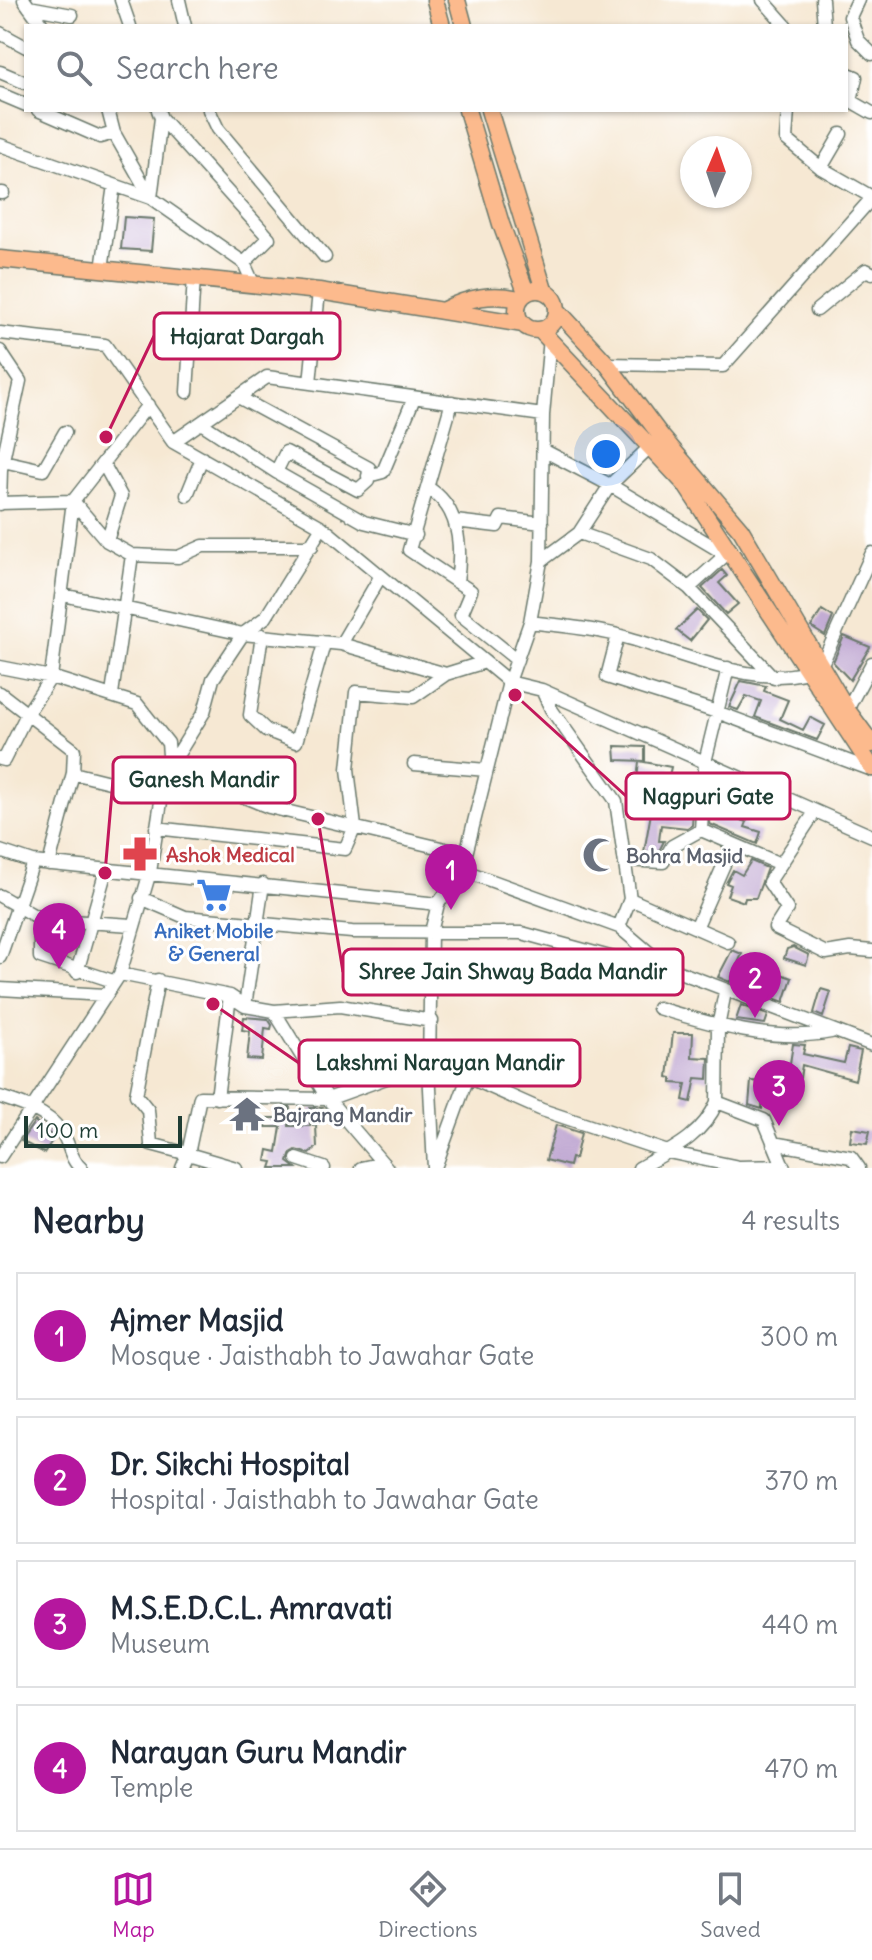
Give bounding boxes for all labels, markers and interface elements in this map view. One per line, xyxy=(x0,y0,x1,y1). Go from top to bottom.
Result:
search box xyxy=(24,24,848,112)
icon: search xyxy=(52,46,96,90)
text: Search here xyxy=(116,49,279,87)
north arrow xyxy=(680,136,752,208)
callout: Hajarat Dargah xyxy=(154,313,340,359)
text: Hajarat Dargah xyxy=(170,322,324,350)
your location xyxy=(586,434,626,474)
callout: Ganesh Mandir xyxy=(113,757,295,803)
text: Ganesh Mandir xyxy=(129,765,280,793)
callout: Nagpuri Gate xyxy=(626,773,790,819)
text: Nagpuri Gate xyxy=(642,782,774,810)
pharmacy icon: Ashok Medical xyxy=(121,835,159,873)
mosque icon: Bohra Masjid xyxy=(581,836,619,874)
place label: Ashok Medical xyxy=(166,842,295,867)
place label: Bohra Masjid xyxy=(626,843,744,868)
pin: 1 xyxy=(425,844,477,910)
supermarket icon: Aniket Mobile & General xyxy=(195,876,233,914)
pin: 4 xyxy=(33,903,85,969)
place label: Aniket Mobile & General xyxy=(154,918,274,966)
callout: Shree Jain Shway Bada Mandir xyxy=(343,949,683,995)
pin: 2 xyxy=(729,952,781,1018)
text: Shree Jain Shway Bada Mandir xyxy=(359,957,668,985)
callout: Lakshmi Narayan Mandir xyxy=(299,1040,580,1086)
text: Lakshmi Narayan Mandir xyxy=(315,1048,566,1076)
pin: 3 xyxy=(753,1060,805,1126)
temple icon: Bajrang Mandir xyxy=(228,1095,266,1133)
place label: Bajrang Mandir xyxy=(273,1102,413,1127)
scale bar xyxy=(24,1112,182,1148)
text: 100 m xyxy=(36,1116,98,1144)
text: Nearby xyxy=(32,1199,145,1242)
text: 4 results xyxy=(742,1204,840,1237)
text: Ajmer Masjid xyxy=(110,1301,284,1339)
text: 1 xyxy=(55,1320,65,1353)
text: 300 m xyxy=(760,1320,838,1353)
text: Mosque · Jaisthabh to Jawahar Gate xyxy=(110,1339,534,1372)
text: Dr. Sikchi Hospital xyxy=(110,1445,350,1483)
text: 2 xyxy=(53,1464,67,1497)
text: 370 m xyxy=(764,1464,838,1497)
text: Hospital · Jaisthabh to Jawahar Gate xyxy=(110,1483,539,1516)
text: M.S.E.D.C.L. Amravati xyxy=(110,1589,392,1627)
text: 3 xyxy=(53,1608,67,1641)
text: 440 m xyxy=(762,1608,838,1641)
text: Museum xyxy=(110,1627,210,1660)
text: Narayan Guru Mandir xyxy=(110,1733,407,1771)
text: 4 xyxy=(52,1752,68,1785)
text: 470 m xyxy=(764,1752,838,1785)
text: Temple xyxy=(110,1771,193,1804)
tab: Map xyxy=(111,1867,155,1943)
tab: Directions xyxy=(378,1867,478,1943)
tab: Saved xyxy=(700,1867,761,1943)

